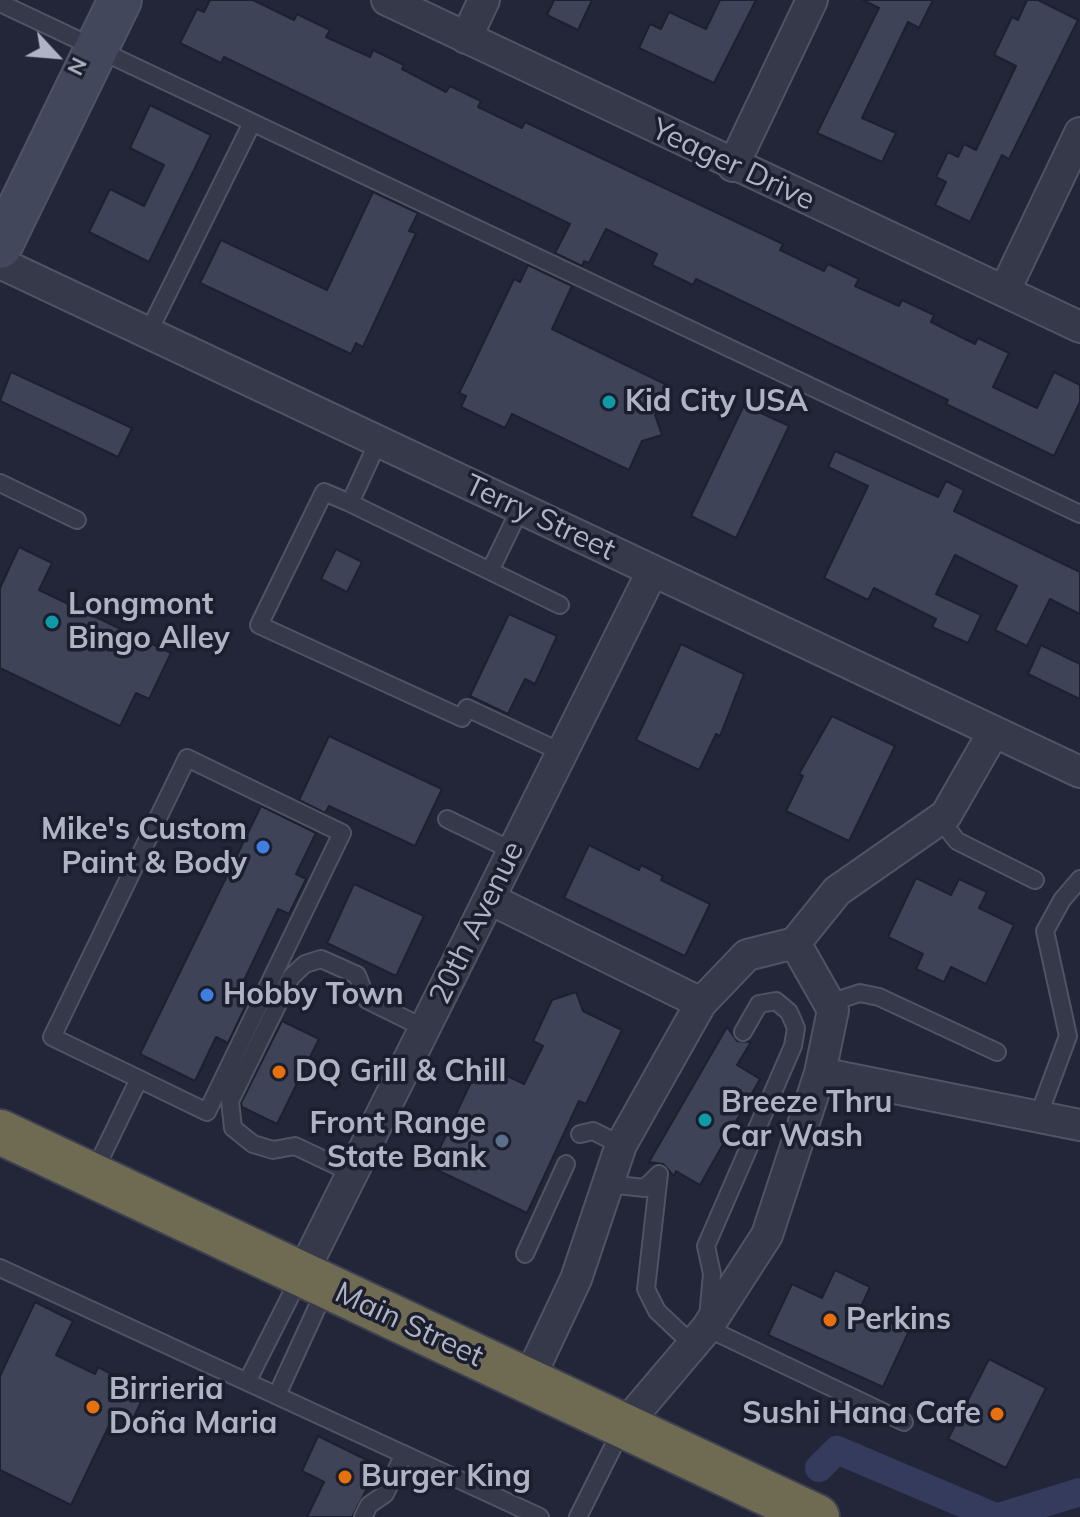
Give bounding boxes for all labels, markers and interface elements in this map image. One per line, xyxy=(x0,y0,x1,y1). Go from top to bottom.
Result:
north arrow xyxy=(16,16,96,96)
text: N xyxy=(61,53,94,80)
street label: Yeager Drive xyxy=(646,112,820,218)
place label: Kid City USA xyxy=(625,384,808,420)
marker: Kid City USA xyxy=(600,393,618,411)
street label: Terry Street xyxy=(459,468,621,568)
place label: Longmont Bingo Alley xyxy=(68,587,230,658)
marker: Longmont Bingo Alley xyxy=(43,613,61,631)
place label: Mike's Custom Paint & Body xyxy=(41,812,247,882)
street label: 20th Avenue xyxy=(422,836,532,1010)
marker: Mike's Custom Paint & Body xyxy=(254,838,272,856)
place label: Hobby Town xyxy=(223,977,404,1013)
marker: Hobby Town xyxy=(198,986,216,1004)
place label: DQ Grill & Chill xyxy=(295,1054,506,1090)
marker: DQ Grill & Chill xyxy=(270,1063,288,1081)
place label: Breeze Thru Car Wash xyxy=(721,1085,892,1156)
place label: Front Range State Bank xyxy=(309,1106,486,1176)
marker: Breeze Thru Car Wash xyxy=(696,1111,714,1129)
marker: Front Range State Bank xyxy=(493,1132,511,1150)
street label: Main Street xyxy=(329,1275,489,1375)
place label: Perkins xyxy=(846,1302,951,1338)
marker: Perkins xyxy=(821,1311,839,1329)
place label: Birrieria Doña Maria xyxy=(109,1372,277,1442)
place label: Sushi Hana Cafe xyxy=(742,1396,981,1432)
marker: Birrieria Doña Maria xyxy=(84,1398,102,1416)
marker: Sushi Hana Cafe xyxy=(988,1405,1006,1423)
place label: Burger King xyxy=(361,1459,531,1495)
marker: Burger King xyxy=(336,1468,354,1486)

